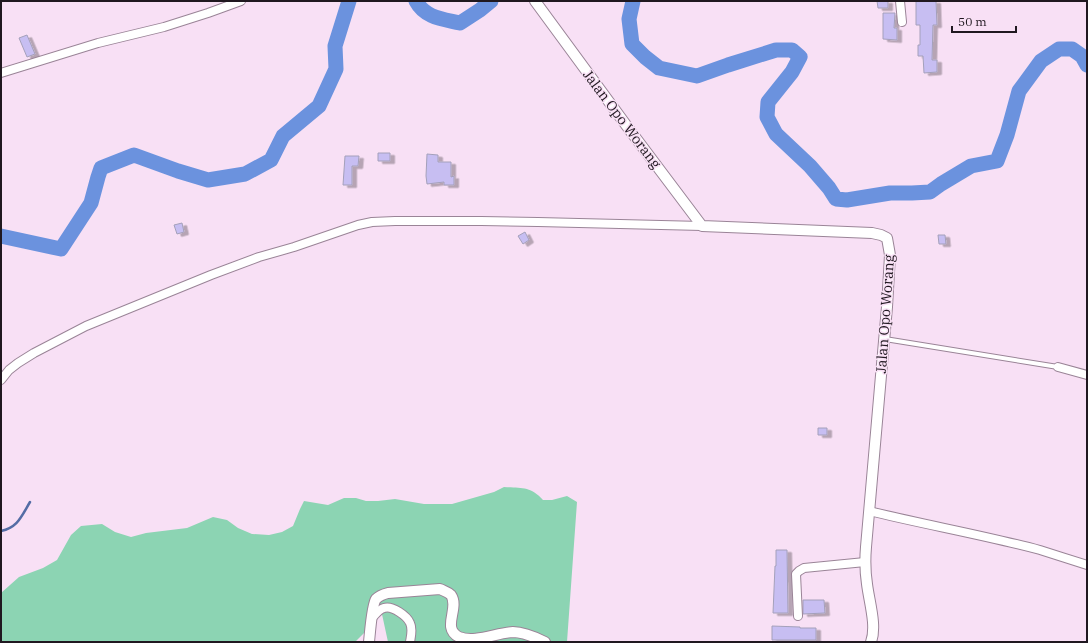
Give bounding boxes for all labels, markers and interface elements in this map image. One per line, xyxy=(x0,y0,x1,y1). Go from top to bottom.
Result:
scale bar xyxy=(952,8,1016,34)
text: 50 m xyxy=(958,14,987,29)
street label: Jalan Opo Worang xyxy=(579,66,665,172)
street label: Jalan Opo Worang xyxy=(872,254,898,374)

